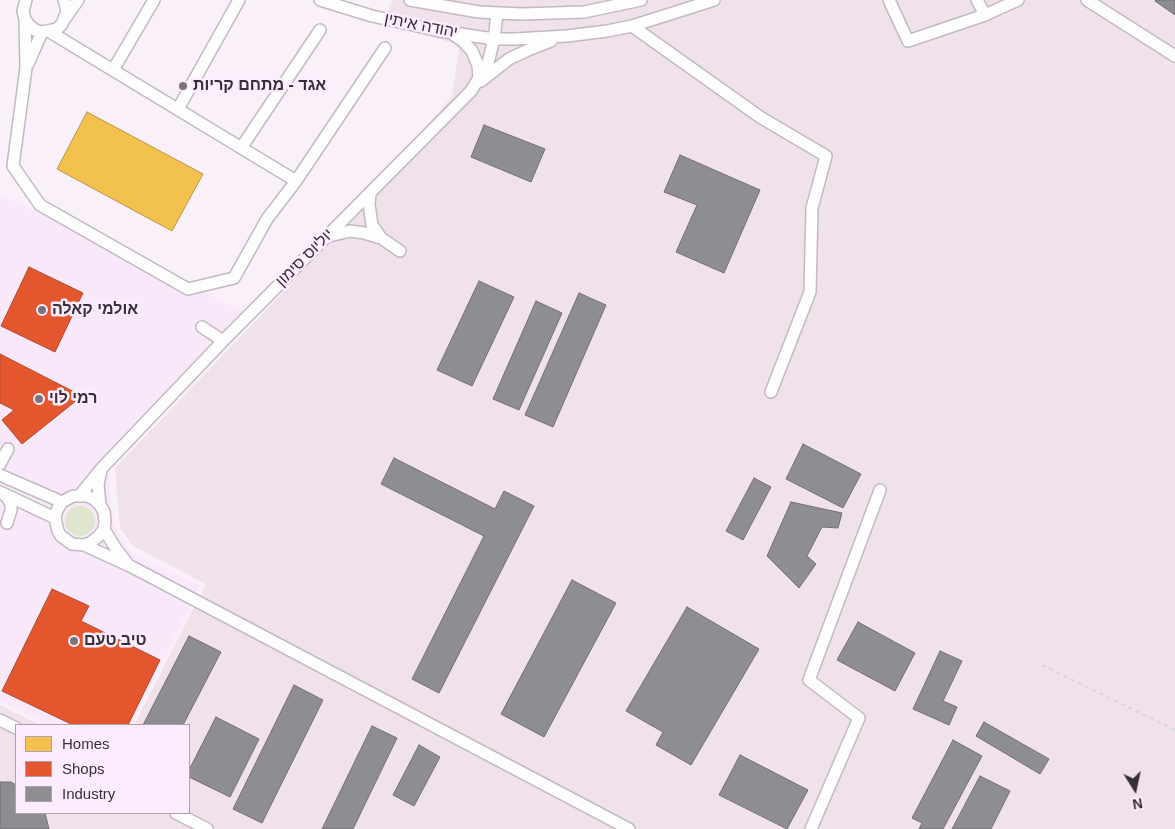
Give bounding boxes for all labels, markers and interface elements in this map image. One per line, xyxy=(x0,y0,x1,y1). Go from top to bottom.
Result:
street label: יהודה איתין xyxy=(383,9,459,43)
place label: אגד - מתחם קריות xyxy=(193,76,326,96)
marker: אגד - מתחם קריות xyxy=(177,80,189,92)
street label: יוליוס סימון xyxy=(272,225,338,291)
place label: אולמי קאלה xyxy=(52,300,138,320)
marker: אולמי קאלה xyxy=(36,304,48,316)
place label: רמי לוי xyxy=(49,389,97,409)
marker: רמי לוי xyxy=(33,393,45,405)
place label: טיב טעם xyxy=(84,631,147,651)
marker: טיב טעם xyxy=(68,635,80,647)
legend xyxy=(15,724,190,814)
text: Homes xyxy=(62,735,110,752)
text: Shops xyxy=(62,760,105,777)
north arrow xyxy=(1110,764,1160,814)
text: Industry xyxy=(62,785,115,802)
text: N xyxy=(1131,795,1144,813)

